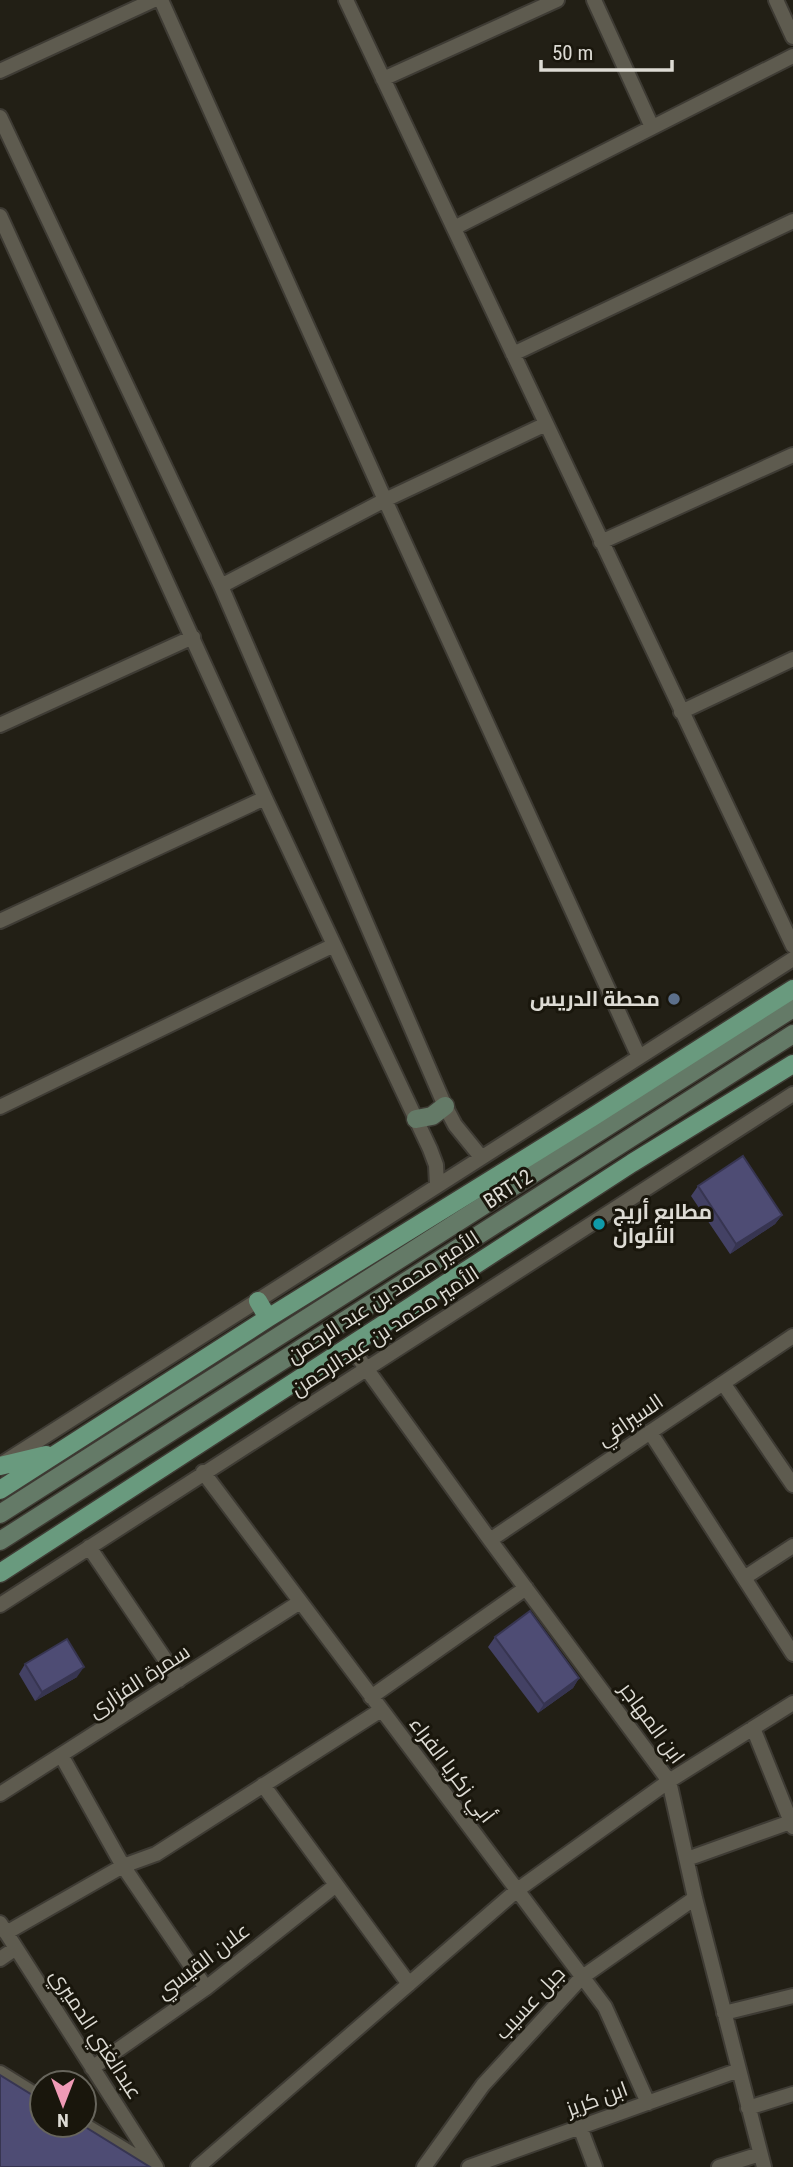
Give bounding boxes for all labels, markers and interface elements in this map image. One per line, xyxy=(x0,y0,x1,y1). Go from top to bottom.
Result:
scale bar xyxy=(541,28,672,72)
text: 50 m xyxy=(552,41,593,65)
place label: محطة الدريس xyxy=(530,987,660,1011)
marker: محطة الدريس xyxy=(666,991,682,1007)
street label: BRT12 xyxy=(479,1164,537,1214)
place label: مطابع أريج الألوان xyxy=(613,1198,712,1249)
marker: مطابع أريج الألوان xyxy=(591,1216,607,1232)
street label: الأمير محمد بن عبد الرحمن xyxy=(282,1226,484,1369)
street label: الأمير محمد بن عبدالرحمن xyxy=(286,1261,484,1402)
street label: السيرافي xyxy=(592,1389,670,1454)
street label: سمرة الفزارى xyxy=(84,1639,195,1724)
street label: ابن المهاجر xyxy=(613,1677,689,1769)
street label: أبي زكريا الفراء xyxy=(401,1712,500,1830)
street label: علان القيسي xyxy=(151,1918,256,2006)
street label: جبل عسيب xyxy=(490,1961,571,2045)
street label: عبدالغني الدميري xyxy=(42,1964,147,2106)
north arrow xyxy=(28,2069,98,2139)
street label: ابن كريز xyxy=(562,2077,631,2122)
text: N xyxy=(57,2109,69,2132)

